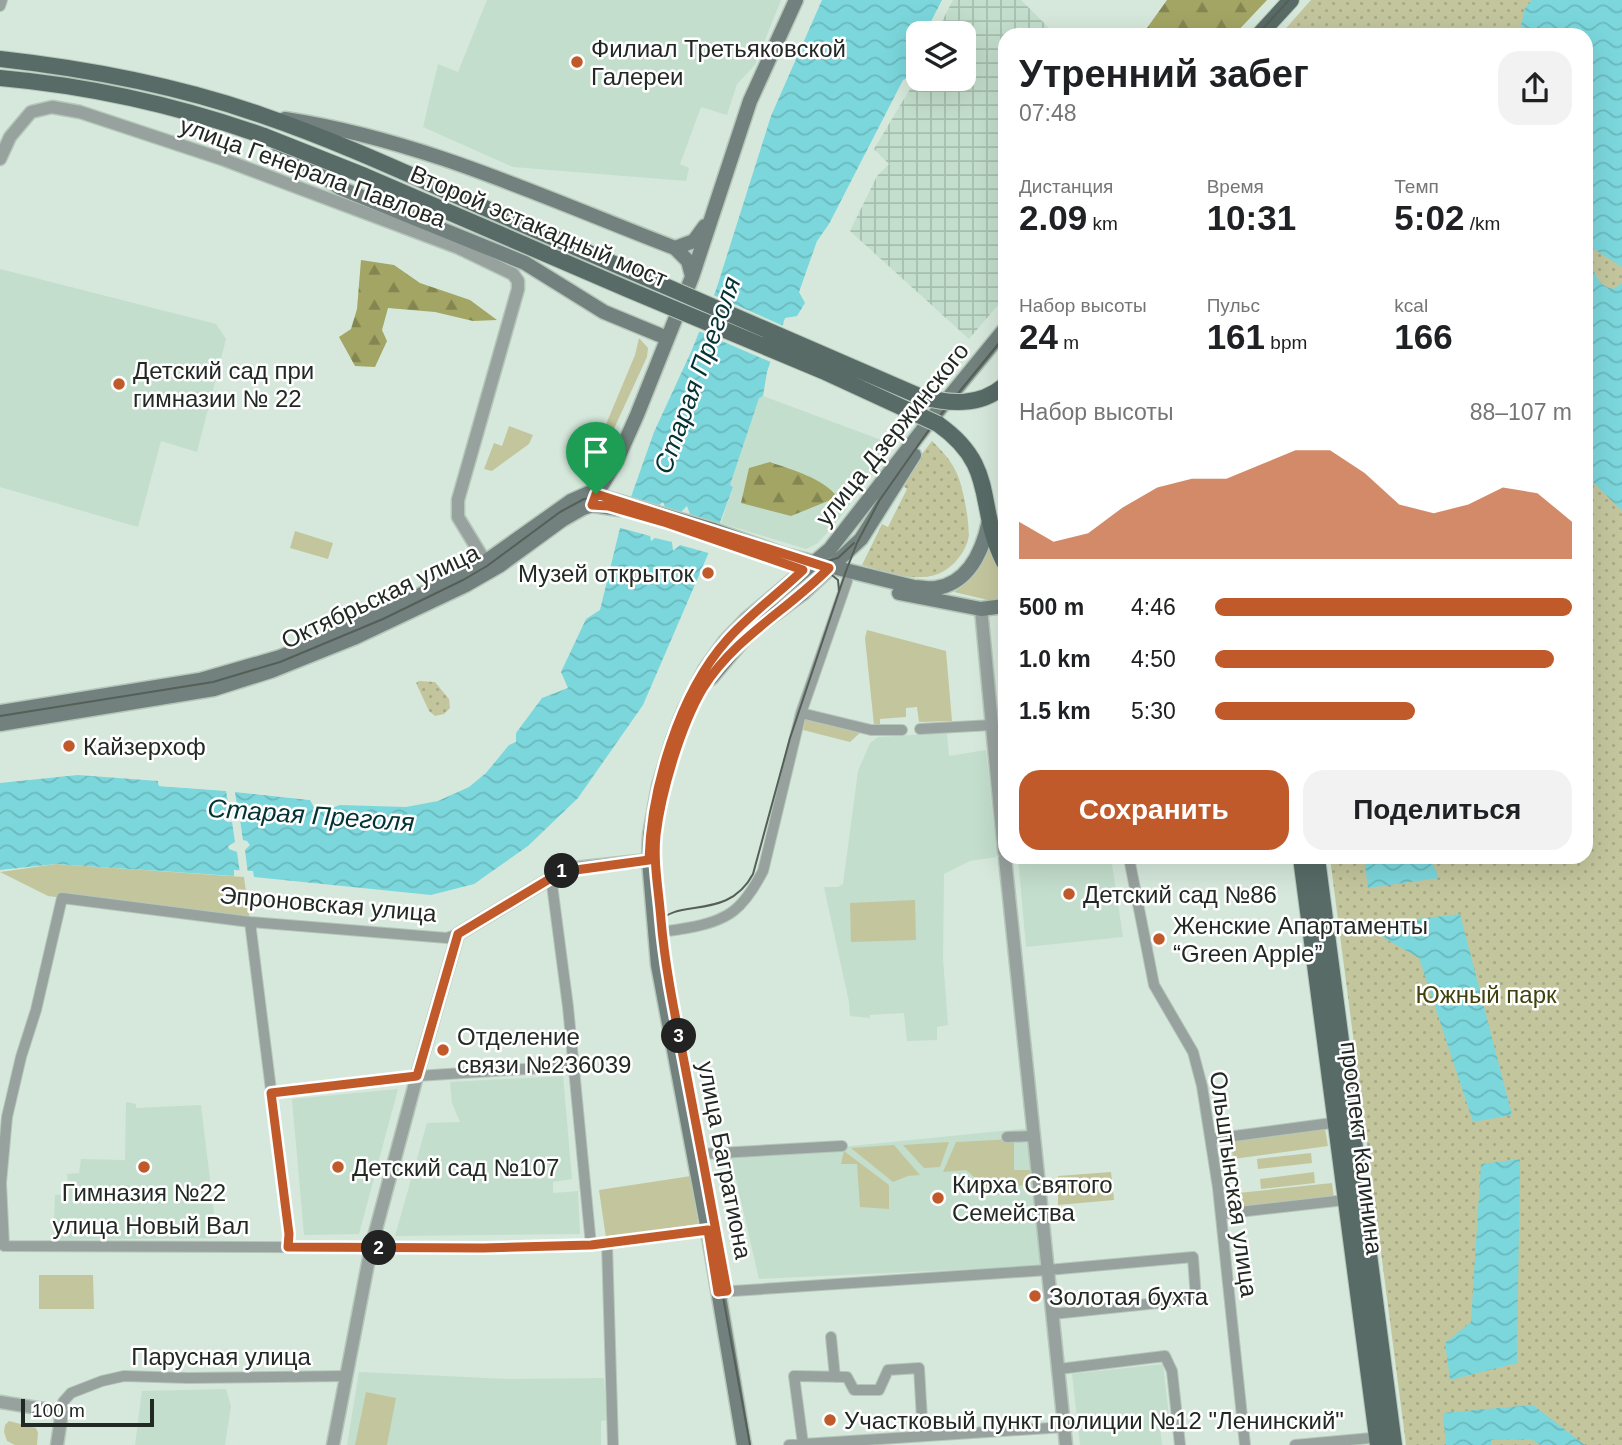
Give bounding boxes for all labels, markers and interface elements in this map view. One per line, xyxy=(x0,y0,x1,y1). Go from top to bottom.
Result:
map controls xyxy=(906,21,976,91)
button: layers xyxy=(906,21,976,91)
place label: Филиал Третьяковской Галереи xyxy=(591,35,846,90)
button: share xyxy=(1498,51,1572,125)
text: Утренний забег xyxy=(1019,53,1309,95)
marker: Филиал Третьяковской Галереи xyxy=(569,54,585,70)
text: 07:48 xyxy=(1019,100,1077,126)
street label: улица Генерала Павлова xyxy=(176,111,450,233)
street label: Второй эстакадный мост xyxy=(407,160,671,292)
text: Дистанция xyxy=(1019,176,1113,197)
text: Время xyxy=(1207,176,1264,197)
text: Темп xyxy=(1394,176,1439,197)
text: 2.09 xyxy=(1019,198,1087,237)
text: 10:31 xyxy=(1207,198,1296,237)
text: 5:02 xyxy=(1394,198,1464,237)
text: km xyxy=(1087,213,1118,234)
text: /km xyxy=(1464,213,1500,234)
water label: Старая Преголя xyxy=(647,272,747,478)
text: Набор высоты xyxy=(1019,295,1147,316)
text: Пульс xyxy=(1207,295,1260,316)
text: kcal xyxy=(1394,295,1428,316)
text: 24 xyxy=(1019,317,1058,356)
text: 161 xyxy=(1207,317,1265,356)
text: 166 xyxy=(1394,317,1453,356)
text: m xyxy=(1058,332,1079,353)
text: bpm xyxy=(1265,332,1307,353)
street label: улица Дзержинского xyxy=(810,337,974,531)
place label: Детский сад при гимназии № 22 xyxy=(133,357,314,412)
marker: Детский сад при гимназии № 22 xyxy=(111,376,127,392)
text: Набор высоты xyxy=(1019,399,1173,425)
text: 88–107 m xyxy=(1470,399,1572,425)
pin xyxy=(566,422,626,494)
icon: arrive xyxy=(577,433,615,471)
street label: Октябрьская улица xyxy=(277,538,484,654)
place label: Музей открыток xyxy=(518,560,694,587)
marker: Музей открыток xyxy=(700,565,716,581)
text: 500 m xyxy=(1019,594,1084,620)
text: 4:46 xyxy=(1131,594,1176,620)
text: 1.0 km xyxy=(1019,646,1091,672)
text: 4:50 xyxy=(1131,646,1176,672)
text: 1.5 km xyxy=(1019,698,1091,724)
text: 5:30 xyxy=(1131,698,1176,724)
place label: Кайзерхоф xyxy=(83,733,206,760)
marker: Кайзерхоф xyxy=(61,738,77,754)
button: Сохранить xyxy=(1019,770,1289,850)
button: Поделиться xyxy=(1303,770,1572,850)
water label: Старая Преголя xyxy=(207,793,416,837)
pin: 1 xyxy=(544,854,580,888)
text: 1 xyxy=(556,860,567,881)
street label: Эпроновская улица xyxy=(218,881,438,927)
place label: Детский сад №86 xyxy=(1083,881,1277,908)
marker: Детский сад №86 xyxy=(1061,886,1077,902)
place label: Женские Апартаменты “Green Apple” xyxy=(1173,912,1428,967)
marker: Женские Апартаменты “Green Apple” xyxy=(1151,931,1167,947)
park label: Южный парк xyxy=(1415,981,1557,1008)
pin: 3 xyxy=(662,1018,696,1054)
place label: Отделение связи №236039 xyxy=(457,1023,631,1078)
text: 3 xyxy=(673,1025,684,1046)
street label: проспект Калинина xyxy=(1336,1040,1389,1257)
marker: Отделение связи №236039 xyxy=(435,1042,451,1058)
street label: улица Багратиона xyxy=(693,1059,758,1262)
street label: Ольштынская улица xyxy=(1205,1069,1263,1299)
place label: Детский сад №107 xyxy=(352,1154,559,1181)
marker: Гимназия №22 xyxy=(136,1159,152,1175)
marker: Детский сад №107 xyxy=(330,1159,346,1175)
place label: Кирха Святого Семейства xyxy=(952,1171,1113,1226)
place label: Гимназия №22 xyxy=(62,1179,226,1206)
marker: Кирха Святого Семейства xyxy=(930,1190,946,1206)
street label: улица Новый Вал xyxy=(53,1212,249,1239)
pin: 2 xyxy=(362,1230,396,1266)
text: 2 xyxy=(373,1237,384,1258)
place label: Золотая бухта xyxy=(1049,1283,1209,1310)
marker: Золотая бухта xyxy=(1027,1288,1043,1304)
street label: Парусная улица xyxy=(131,1343,311,1370)
scale bar xyxy=(21,1396,154,1428)
text: 100 m xyxy=(32,1400,85,1421)
place label: Участковый пункт полиции №12 "Ленинский" xyxy=(844,1407,1344,1434)
marker: Участковый пункт полиции №12 "Ленинский" xyxy=(822,1412,838,1428)

